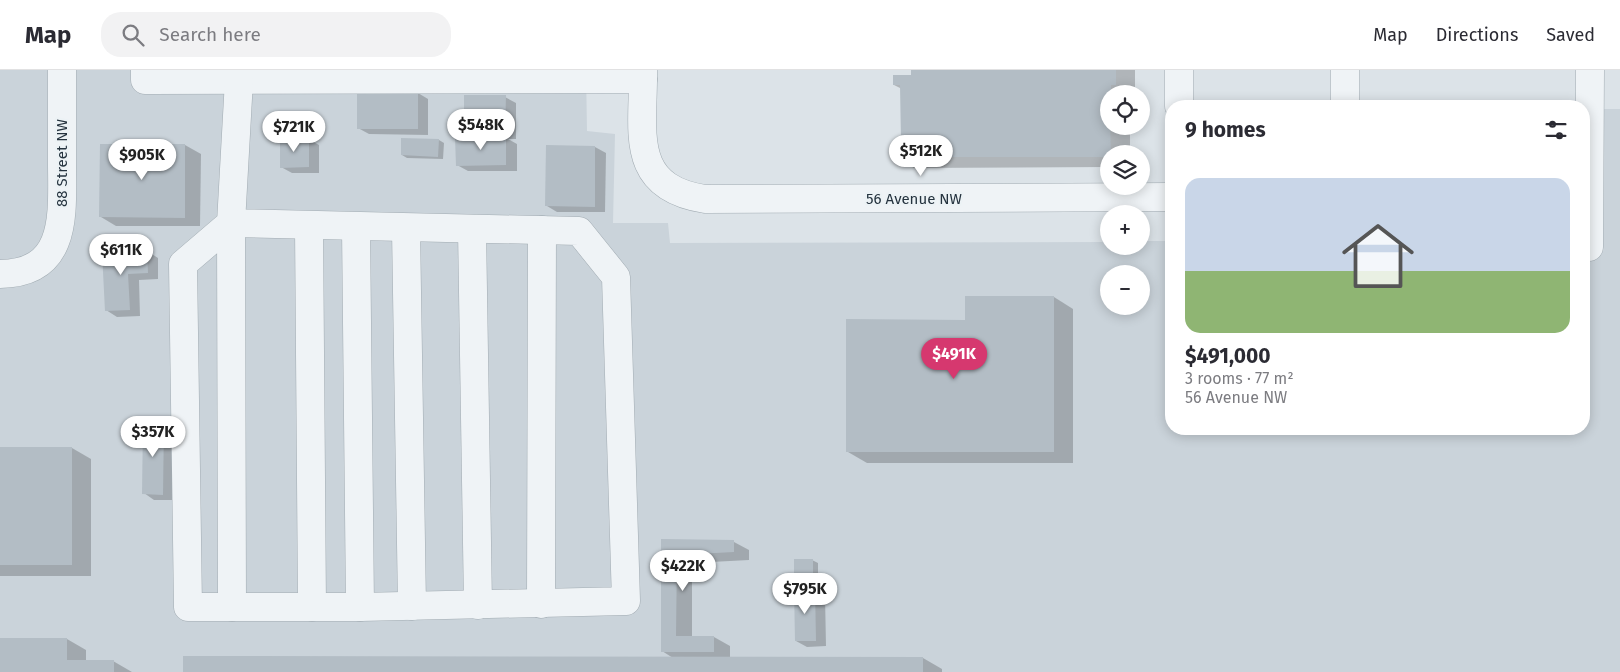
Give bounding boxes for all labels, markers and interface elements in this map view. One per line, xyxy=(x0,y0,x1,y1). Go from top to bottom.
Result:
search box xyxy=(101,12,451,57)
text: Map xyxy=(25,21,71,49)
icon: search xyxy=(119,21,147,49)
text: Search here xyxy=(159,23,261,46)
text: Map xyxy=(1373,24,1408,46)
text: Directions xyxy=(1436,24,1518,46)
text: Saved xyxy=(1546,24,1595,46)
map controls xyxy=(1100,85,1150,315)
button: locate xyxy=(1100,85,1150,135)
pin: $548K xyxy=(446,108,516,151)
pin: $721K xyxy=(259,111,329,153)
text: $548K xyxy=(458,115,504,134)
icon: filters xyxy=(1542,116,1570,144)
text: $721K xyxy=(273,117,315,136)
text: 9 homes xyxy=(1185,117,1266,143)
street label: 88 Street NW xyxy=(53,118,71,207)
pin: $512K xyxy=(886,134,956,177)
pin: $905K xyxy=(107,138,177,181)
text: $512K xyxy=(900,141,942,160)
text: $905K xyxy=(119,145,165,164)
button: layers xyxy=(1100,145,1150,195)
street label: 56 Avenue NW xyxy=(866,190,963,208)
button: + xyxy=(1100,205,1150,255)
icon: home xyxy=(1333,211,1423,301)
pin: $611K xyxy=(86,234,156,276)
text: $611K xyxy=(100,240,142,259)
button: − xyxy=(1100,265,1150,315)
pin: $491K xyxy=(919,338,989,380)
text: $491,000 xyxy=(1185,343,1271,369)
text: $491K xyxy=(932,344,976,363)
text: 3 rooms · 77 m² xyxy=(1185,369,1294,388)
text: 56 Avenue NW xyxy=(1185,388,1287,407)
pin: $357K xyxy=(118,416,188,458)
text: $357K xyxy=(132,422,174,441)
pin: $422K xyxy=(648,550,718,592)
text: $422K xyxy=(661,556,705,575)
pin: $795K xyxy=(770,572,840,615)
text: $795K xyxy=(783,579,827,598)

